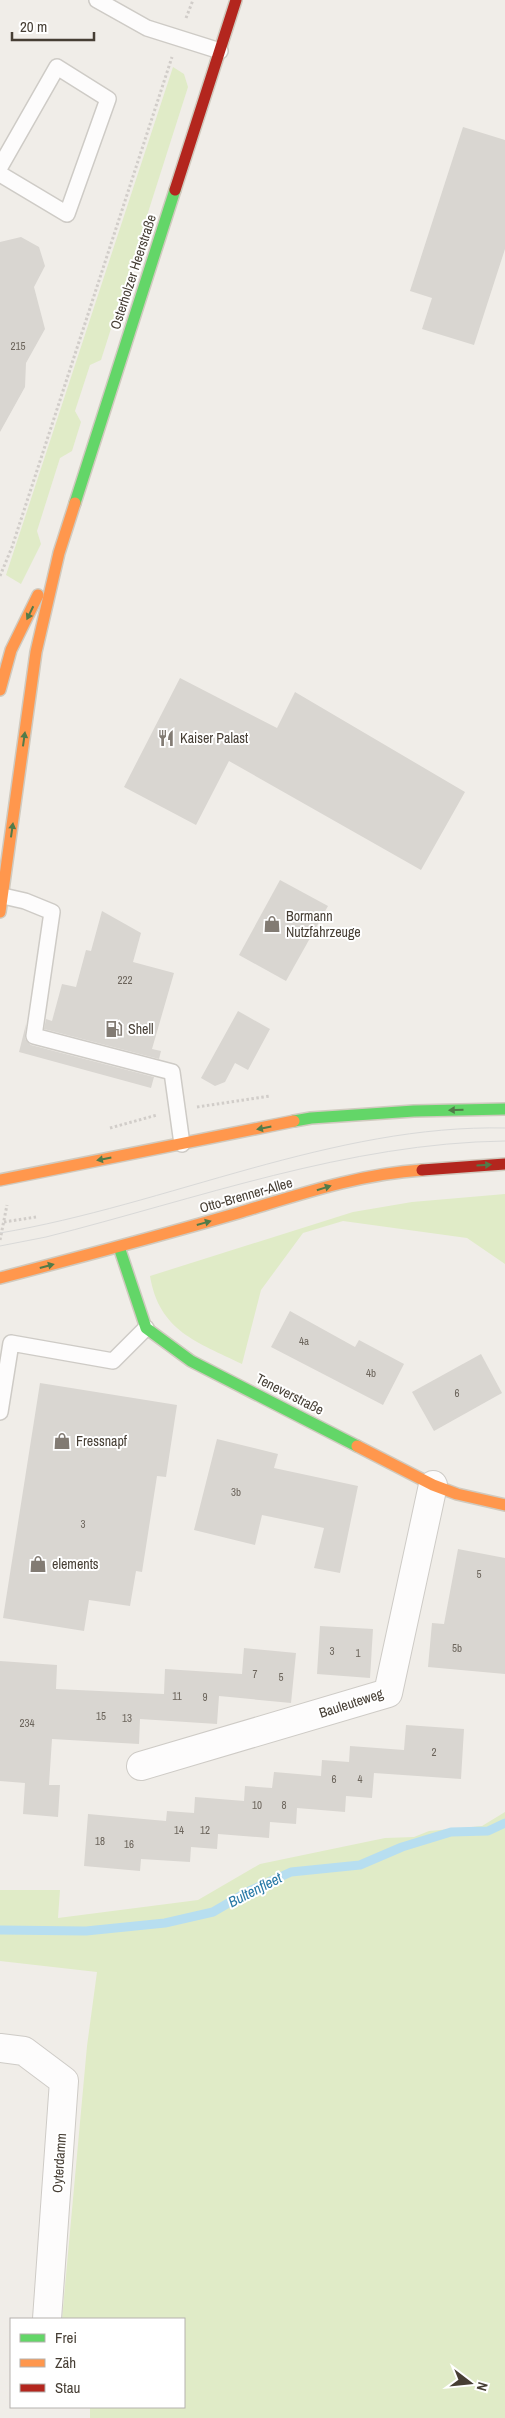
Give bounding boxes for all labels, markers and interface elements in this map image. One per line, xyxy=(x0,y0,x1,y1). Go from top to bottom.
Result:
scale bar xyxy=(12,10,95,42)
text: 20 m xyxy=(20,16,47,37)
street label: Osterholzer Heerstraße xyxy=(106,212,160,332)
house number: 215 xyxy=(10,339,26,353)
one-way arrow xyxy=(25,606,33,620)
restaurant icon: Kaiser Palast xyxy=(156,728,176,748)
place label: Kaiser Palast xyxy=(180,729,248,747)
one-way arrow xyxy=(20,731,28,747)
one-way arrow xyxy=(8,821,16,837)
place label: Bormann Nutzfahrzeuge xyxy=(286,907,361,941)
shop icon: Bormann Nutzfahrzeuge xyxy=(262,914,282,934)
house number: 222 xyxy=(117,973,133,987)
fuel station icon: Shell xyxy=(104,1019,124,1039)
place label: Shell xyxy=(128,1020,154,1038)
one-way arrow xyxy=(448,1106,464,1114)
one-way arrow xyxy=(255,1124,271,1132)
one-way arrow xyxy=(97,1155,112,1163)
one-way arrow xyxy=(477,1161,493,1169)
street label: Otto-Brenner-Allee xyxy=(198,1173,294,1217)
one-way arrow xyxy=(317,1184,332,1192)
one-way arrow xyxy=(196,1219,211,1227)
one-way arrow xyxy=(40,1262,55,1270)
house number: 4a xyxy=(299,1334,309,1348)
house number: 4b xyxy=(366,1366,376,1380)
street label: Teneverstraße xyxy=(253,1369,327,1419)
house number: 6 xyxy=(454,1386,460,1400)
shop icon: Fressnapf xyxy=(52,1431,72,1451)
place label: Fressnapf xyxy=(76,1432,128,1450)
house number: 3b xyxy=(231,1485,241,1499)
house number: 3 xyxy=(80,1517,86,1531)
shop icon: elements xyxy=(28,1554,48,1574)
place label: elements xyxy=(52,1555,99,1573)
house number: 5 xyxy=(476,1567,482,1581)
house number: 5b xyxy=(452,1641,462,1655)
house number: 3 xyxy=(329,1644,335,1658)
house number: 1 xyxy=(355,1646,361,1660)
house number: 7 xyxy=(252,1667,258,1681)
house number: 5 xyxy=(278,1670,284,1684)
street label: Bauleuteweg xyxy=(317,1684,386,1722)
house number: 11 xyxy=(172,1689,182,1703)
house number: 9 xyxy=(202,1690,208,1704)
house number: 15 xyxy=(96,1709,106,1723)
house number: 13 xyxy=(122,1711,132,1725)
house number: 234 xyxy=(19,1716,35,1730)
house number: 2 xyxy=(431,1745,437,1759)
house number: 6 xyxy=(331,1772,337,1786)
house number: 4 xyxy=(357,1772,363,1786)
house number: 10 xyxy=(252,1798,262,1812)
house number: 8 xyxy=(281,1798,287,1812)
house number: 14 xyxy=(174,1823,184,1837)
house number: 12 xyxy=(200,1823,210,1837)
house number: 18 xyxy=(95,1834,105,1848)
house number: 16 xyxy=(124,1837,134,1851)
water label: Bultenfleet xyxy=(224,1867,286,1912)
street label: Oyterdamm xyxy=(48,2132,70,2194)
legend xyxy=(10,2318,185,2408)
text: Frei xyxy=(55,2327,77,2348)
text: Zäh xyxy=(55,2352,76,2373)
north arrow xyxy=(445,2358,495,2408)
text: Stau xyxy=(55,2377,80,2398)
text: N xyxy=(473,2380,492,2393)

